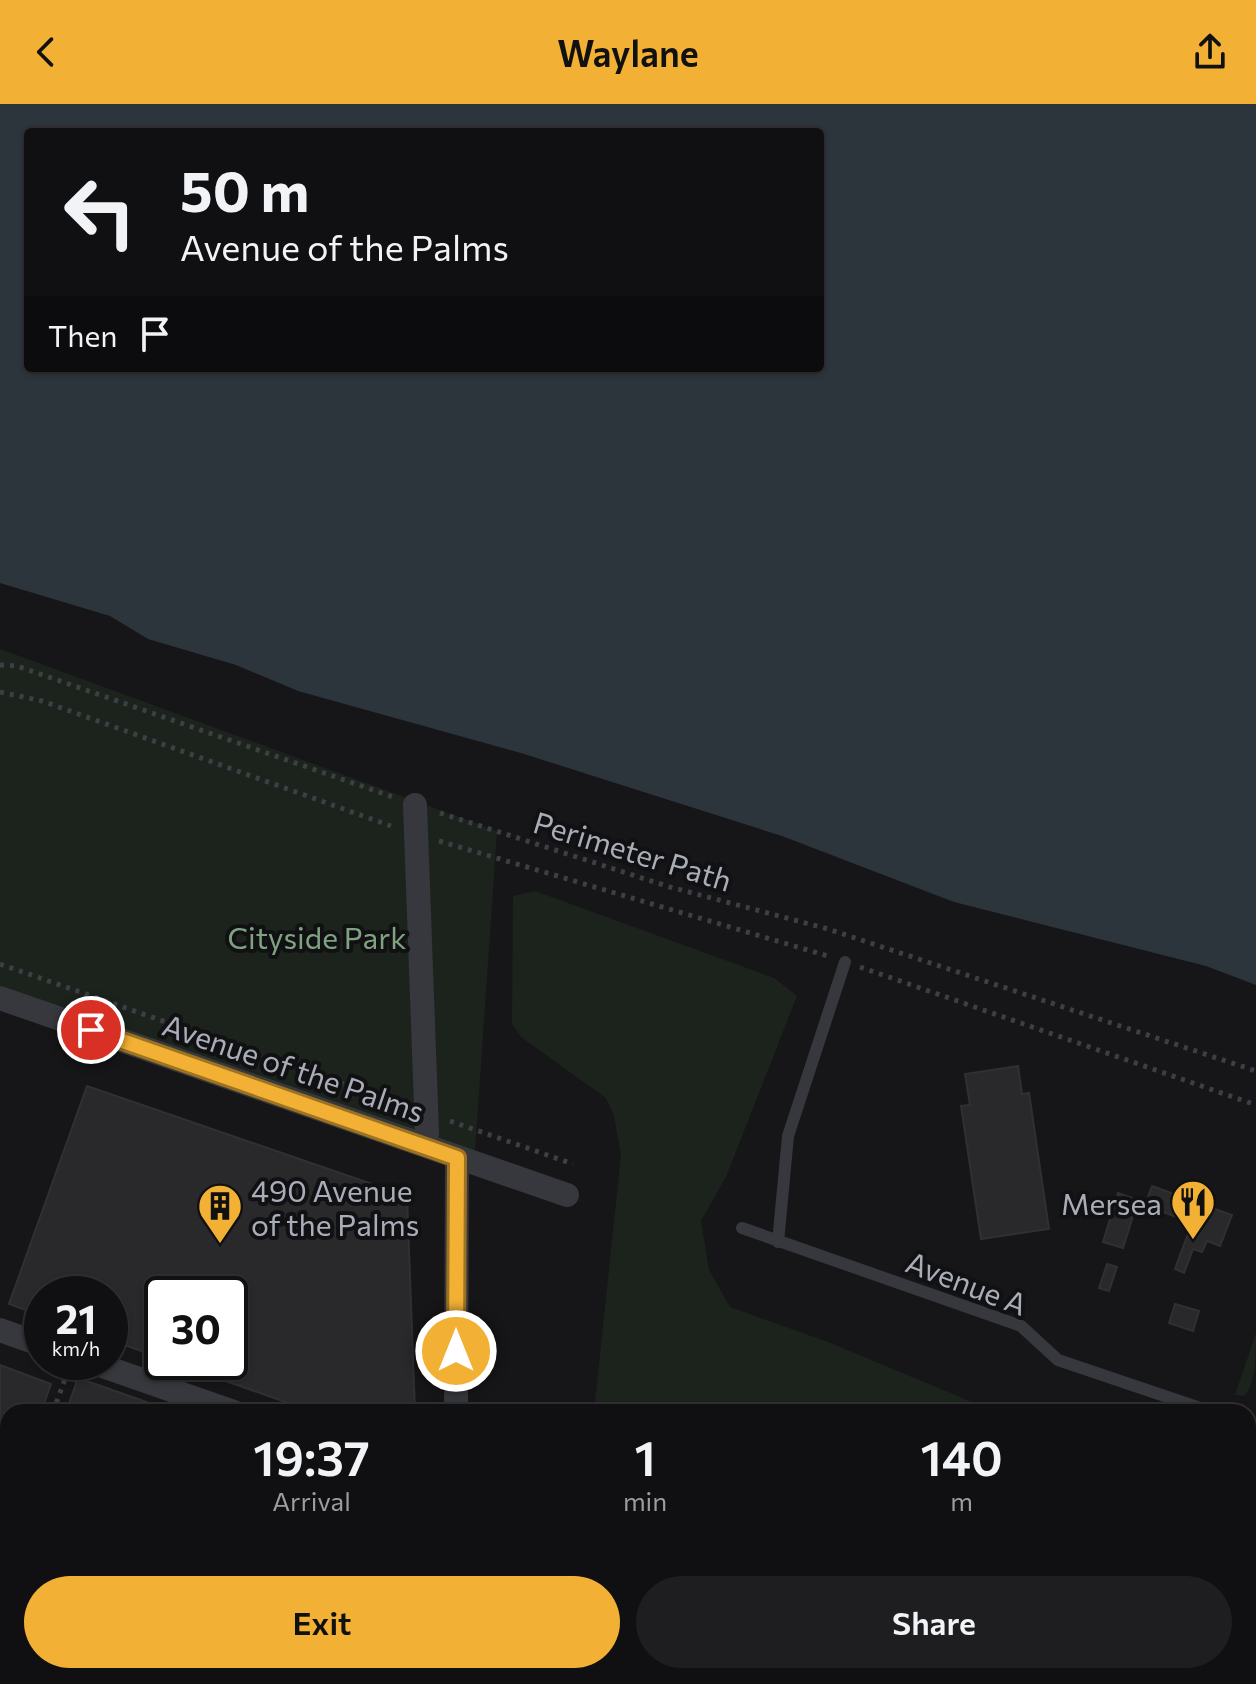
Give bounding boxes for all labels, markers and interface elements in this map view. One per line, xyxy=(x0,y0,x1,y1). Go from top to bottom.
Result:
icon: back xyxy=(24,30,68,74)
text: Waylane xyxy=(557,30,699,74)
icon: share xyxy=(1188,30,1232,74)
text: 50 m xyxy=(180,155,309,224)
icon: left xyxy=(48,160,152,264)
text: Avenue of the Palms xyxy=(180,224,509,268)
icon: arrive xyxy=(133,312,177,356)
text: Then xyxy=(48,316,117,353)
street label: Perimeter Path xyxy=(529,802,737,898)
park label: Cityside Park xyxy=(228,918,406,955)
pin xyxy=(57,996,125,1064)
street label: Avenue of the Palms xyxy=(158,1005,430,1129)
icon: arrive xyxy=(69,1008,113,1052)
place label: 490 Avenue of the Palms xyxy=(251,1171,419,1242)
restaurant icon: Mersea xyxy=(1169,1178,1217,1241)
building icon: 490 Avenue of the Palms xyxy=(196,1182,244,1245)
place label: Mersea xyxy=(1061,1184,1162,1221)
street label: Avenue A xyxy=(901,1242,1033,1322)
speed limit sign: 30 xyxy=(144,1276,248,1380)
text: 21 xyxy=(56,1293,96,1342)
position arrow xyxy=(414,1309,498,1393)
text: km/h xyxy=(52,1336,100,1360)
text: 19:37 xyxy=(253,1427,370,1486)
text: 1 xyxy=(634,1427,656,1486)
text: 140 xyxy=(920,1427,1003,1486)
text: Arrival xyxy=(272,1485,351,1516)
text: min xyxy=(623,1485,667,1516)
text: m xyxy=(950,1485,973,1516)
button: Exit xyxy=(24,1576,620,1668)
button: Share xyxy=(636,1576,1232,1668)

